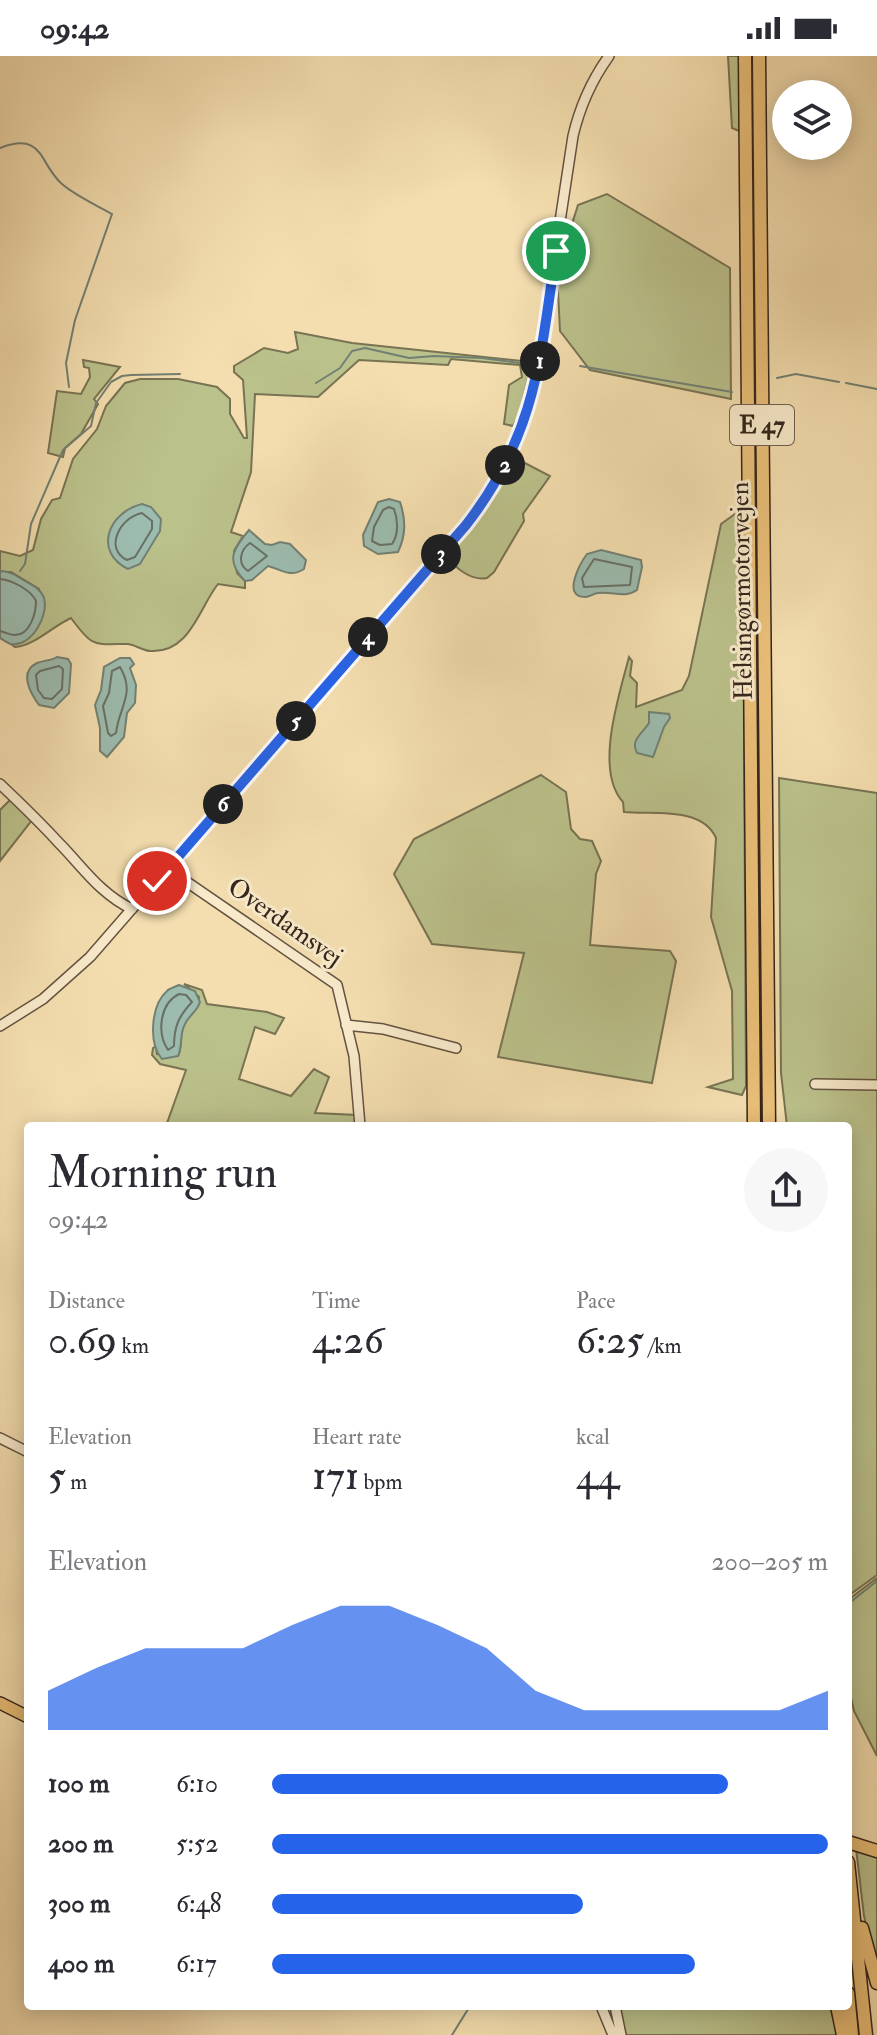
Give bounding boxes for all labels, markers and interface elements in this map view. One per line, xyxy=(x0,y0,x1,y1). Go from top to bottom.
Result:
text: 09:42 xyxy=(40,10,110,47)
map controls xyxy=(772,80,852,160)
button: layers xyxy=(772,80,852,160)
pin xyxy=(522,217,590,285)
icon: arrive xyxy=(534,229,578,273)
pin: 1 xyxy=(520,341,560,381)
text: 1 xyxy=(536,347,544,375)
road number: E 47 xyxy=(730,405,794,445)
pin: 2 xyxy=(485,445,525,485)
text: 2 xyxy=(499,451,511,479)
street label: Helsingørmotorvejen xyxy=(724,482,760,700)
pin: 3 xyxy=(421,534,461,574)
text: 3 xyxy=(437,540,445,568)
pin: 4 xyxy=(348,617,388,657)
text: 4 xyxy=(362,623,374,651)
pin: 5 xyxy=(276,701,316,741)
text: 5 xyxy=(291,707,301,735)
pin: 6 xyxy=(203,784,243,824)
text: 6 xyxy=(217,790,229,818)
pin xyxy=(123,847,191,915)
icon: check xyxy=(135,859,179,903)
street label: Overdamsvej xyxy=(221,871,349,973)
text: Morning run xyxy=(48,1146,277,1201)
button: share xyxy=(744,1148,828,1232)
text: 09:42 xyxy=(48,1204,108,1236)
text: Distance xyxy=(48,1287,125,1315)
text: Time xyxy=(312,1287,360,1315)
text: Pace xyxy=(576,1287,615,1315)
text: 0.69 xyxy=(48,1315,117,1366)
text: 4:26 xyxy=(312,1315,384,1366)
text: 6:25 xyxy=(576,1315,644,1366)
text: km xyxy=(117,1332,149,1360)
text: /km xyxy=(644,1332,682,1360)
text: Elevation xyxy=(48,1423,132,1451)
text: Heart rate xyxy=(312,1423,402,1451)
text: kcal xyxy=(576,1423,610,1451)
text: 5 xyxy=(48,1451,66,1502)
text: 171 xyxy=(312,1451,359,1502)
text: 44 xyxy=(576,1451,619,1502)
text: m xyxy=(66,1468,87,1496)
text: bpm xyxy=(359,1468,403,1496)
text: Elevation xyxy=(48,1546,147,1578)
text: 200–205 m xyxy=(711,1546,828,1578)
text: 100 m xyxy=(48,1768,109,1800)
text: 6:10 xyxy=(176,1768,218,1800)
text: 200 m xyxy=(48,1828,113,1860)
text: 5:52 xyxy=(176,1828,218,1860)
text: 300 m xyxy=(48,1888,110,1920)
text: 6:48 xyxy=(176,1888,222,1920)
text: 400 m xyxy=(48,1948,114,1980)
text: 6:17 xyxy=(176,1948,217,1980)

